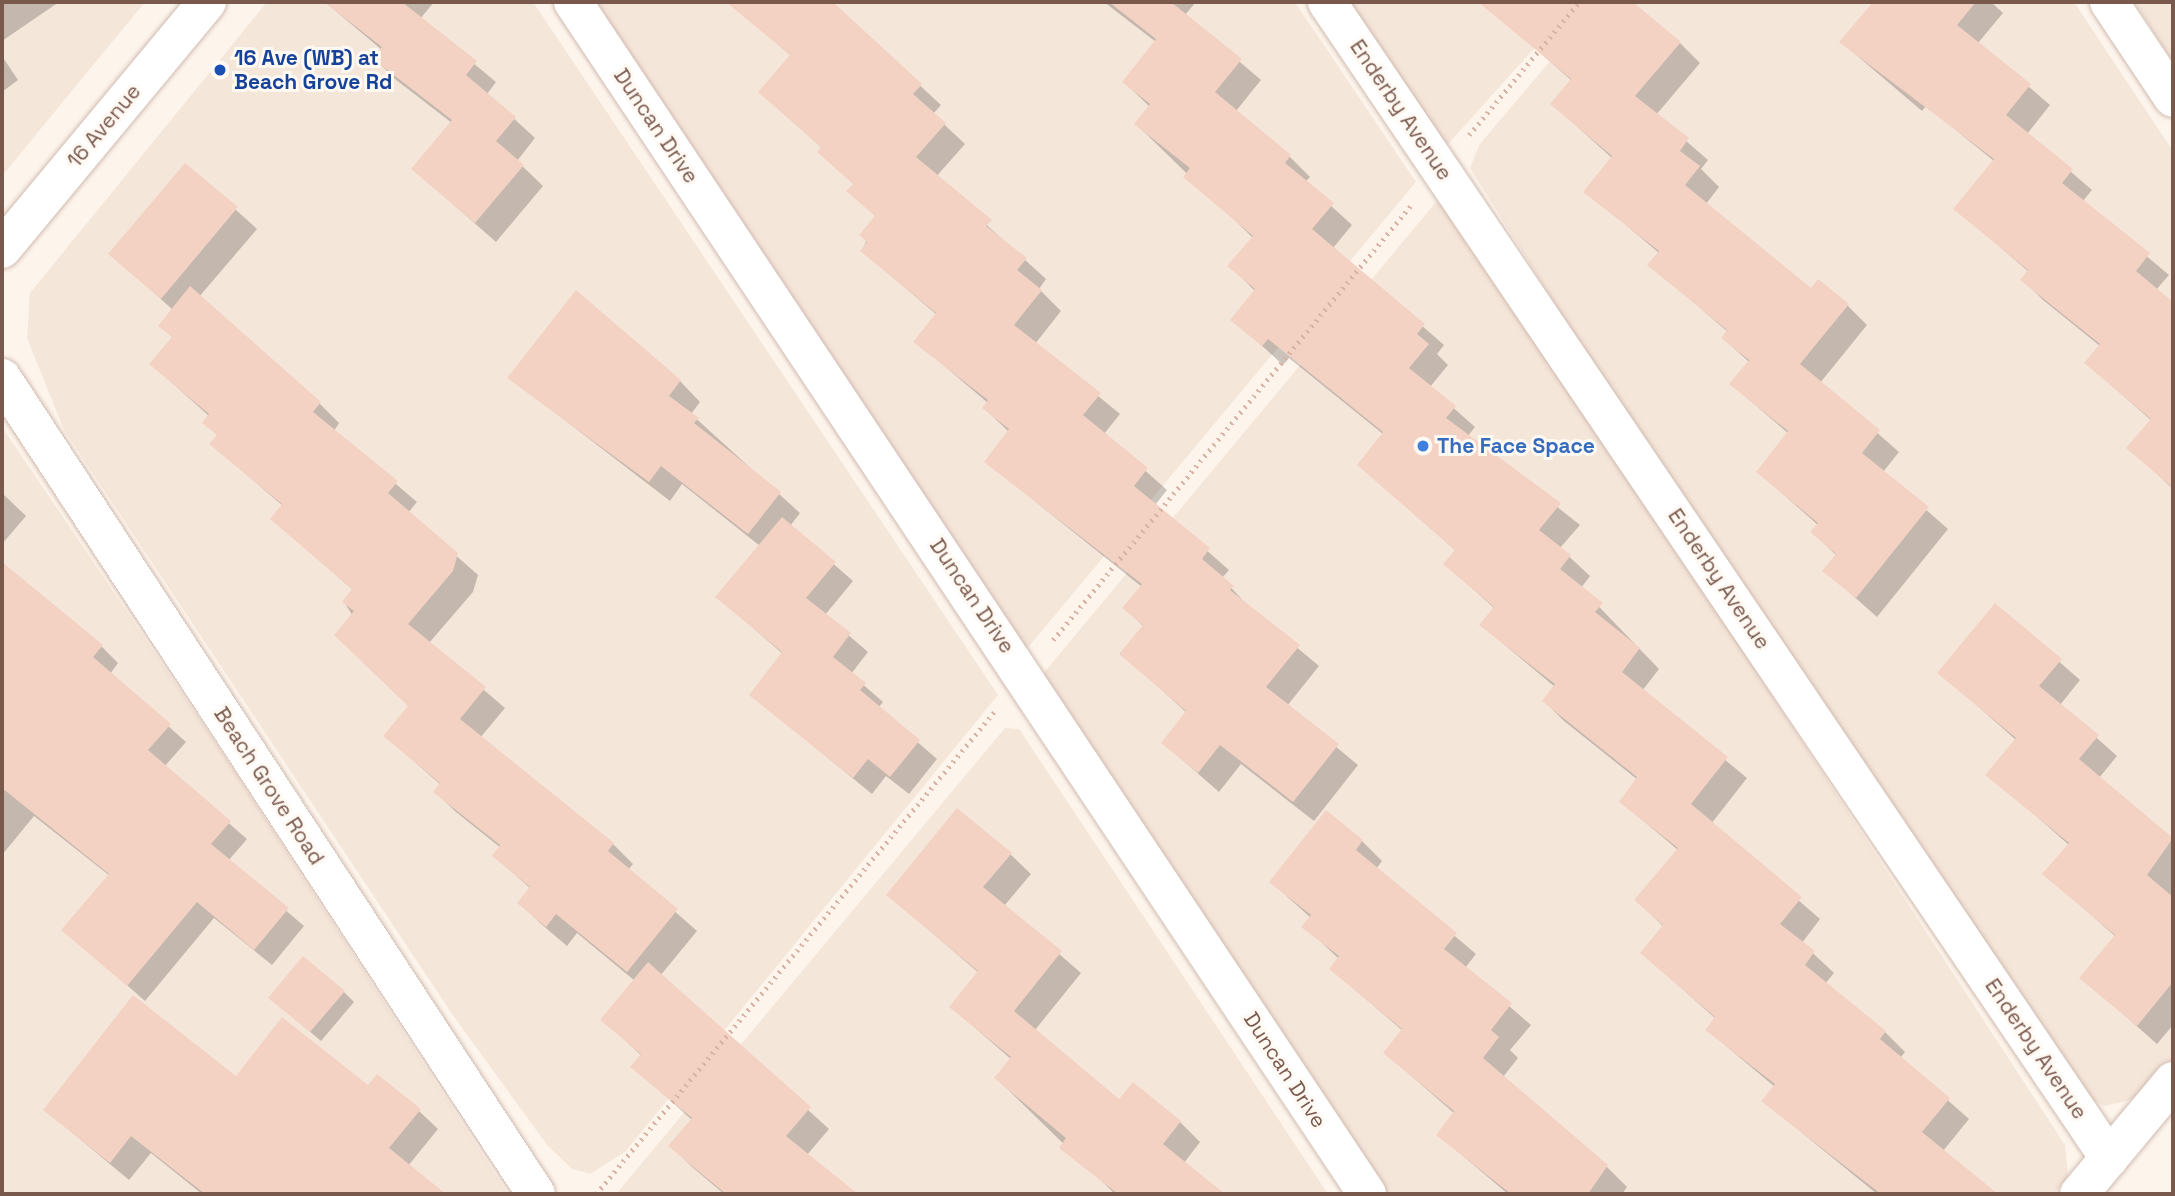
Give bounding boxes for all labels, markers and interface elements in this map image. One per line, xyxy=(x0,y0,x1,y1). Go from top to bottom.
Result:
street label: Enderby Avenue xyxy=(1345,35,1457,185)
place label: 16 Ave (WB) at Beach Grove Rd xyxy=(234,45,392,95)
marker: 16 Ave (WB) at Beach Grove Rd xyxy=(212,62,228,78)
street label: Duncan Drive xyxy=(608,64,704,188)
street label: 16 Avenue xyxy=(62,79,146,173)
place label: The Face Space xyxy=(1437,433,1595,459)
marker: The Face Space xyxy=(1415,438,1431,454)
street label: Enderby Avenue xyxy=(1663,504,1775,654)
street label: Duncan Drive xyxy=(924,534,1020,658)
street label: Beach Grove Road xyxy=(209,702,329,870)
street label: Enderby Avenue xyxy=(1980,974,2092,1124)
street label: Duncan Drive xyxy=(1238,1007,1332,1133)

